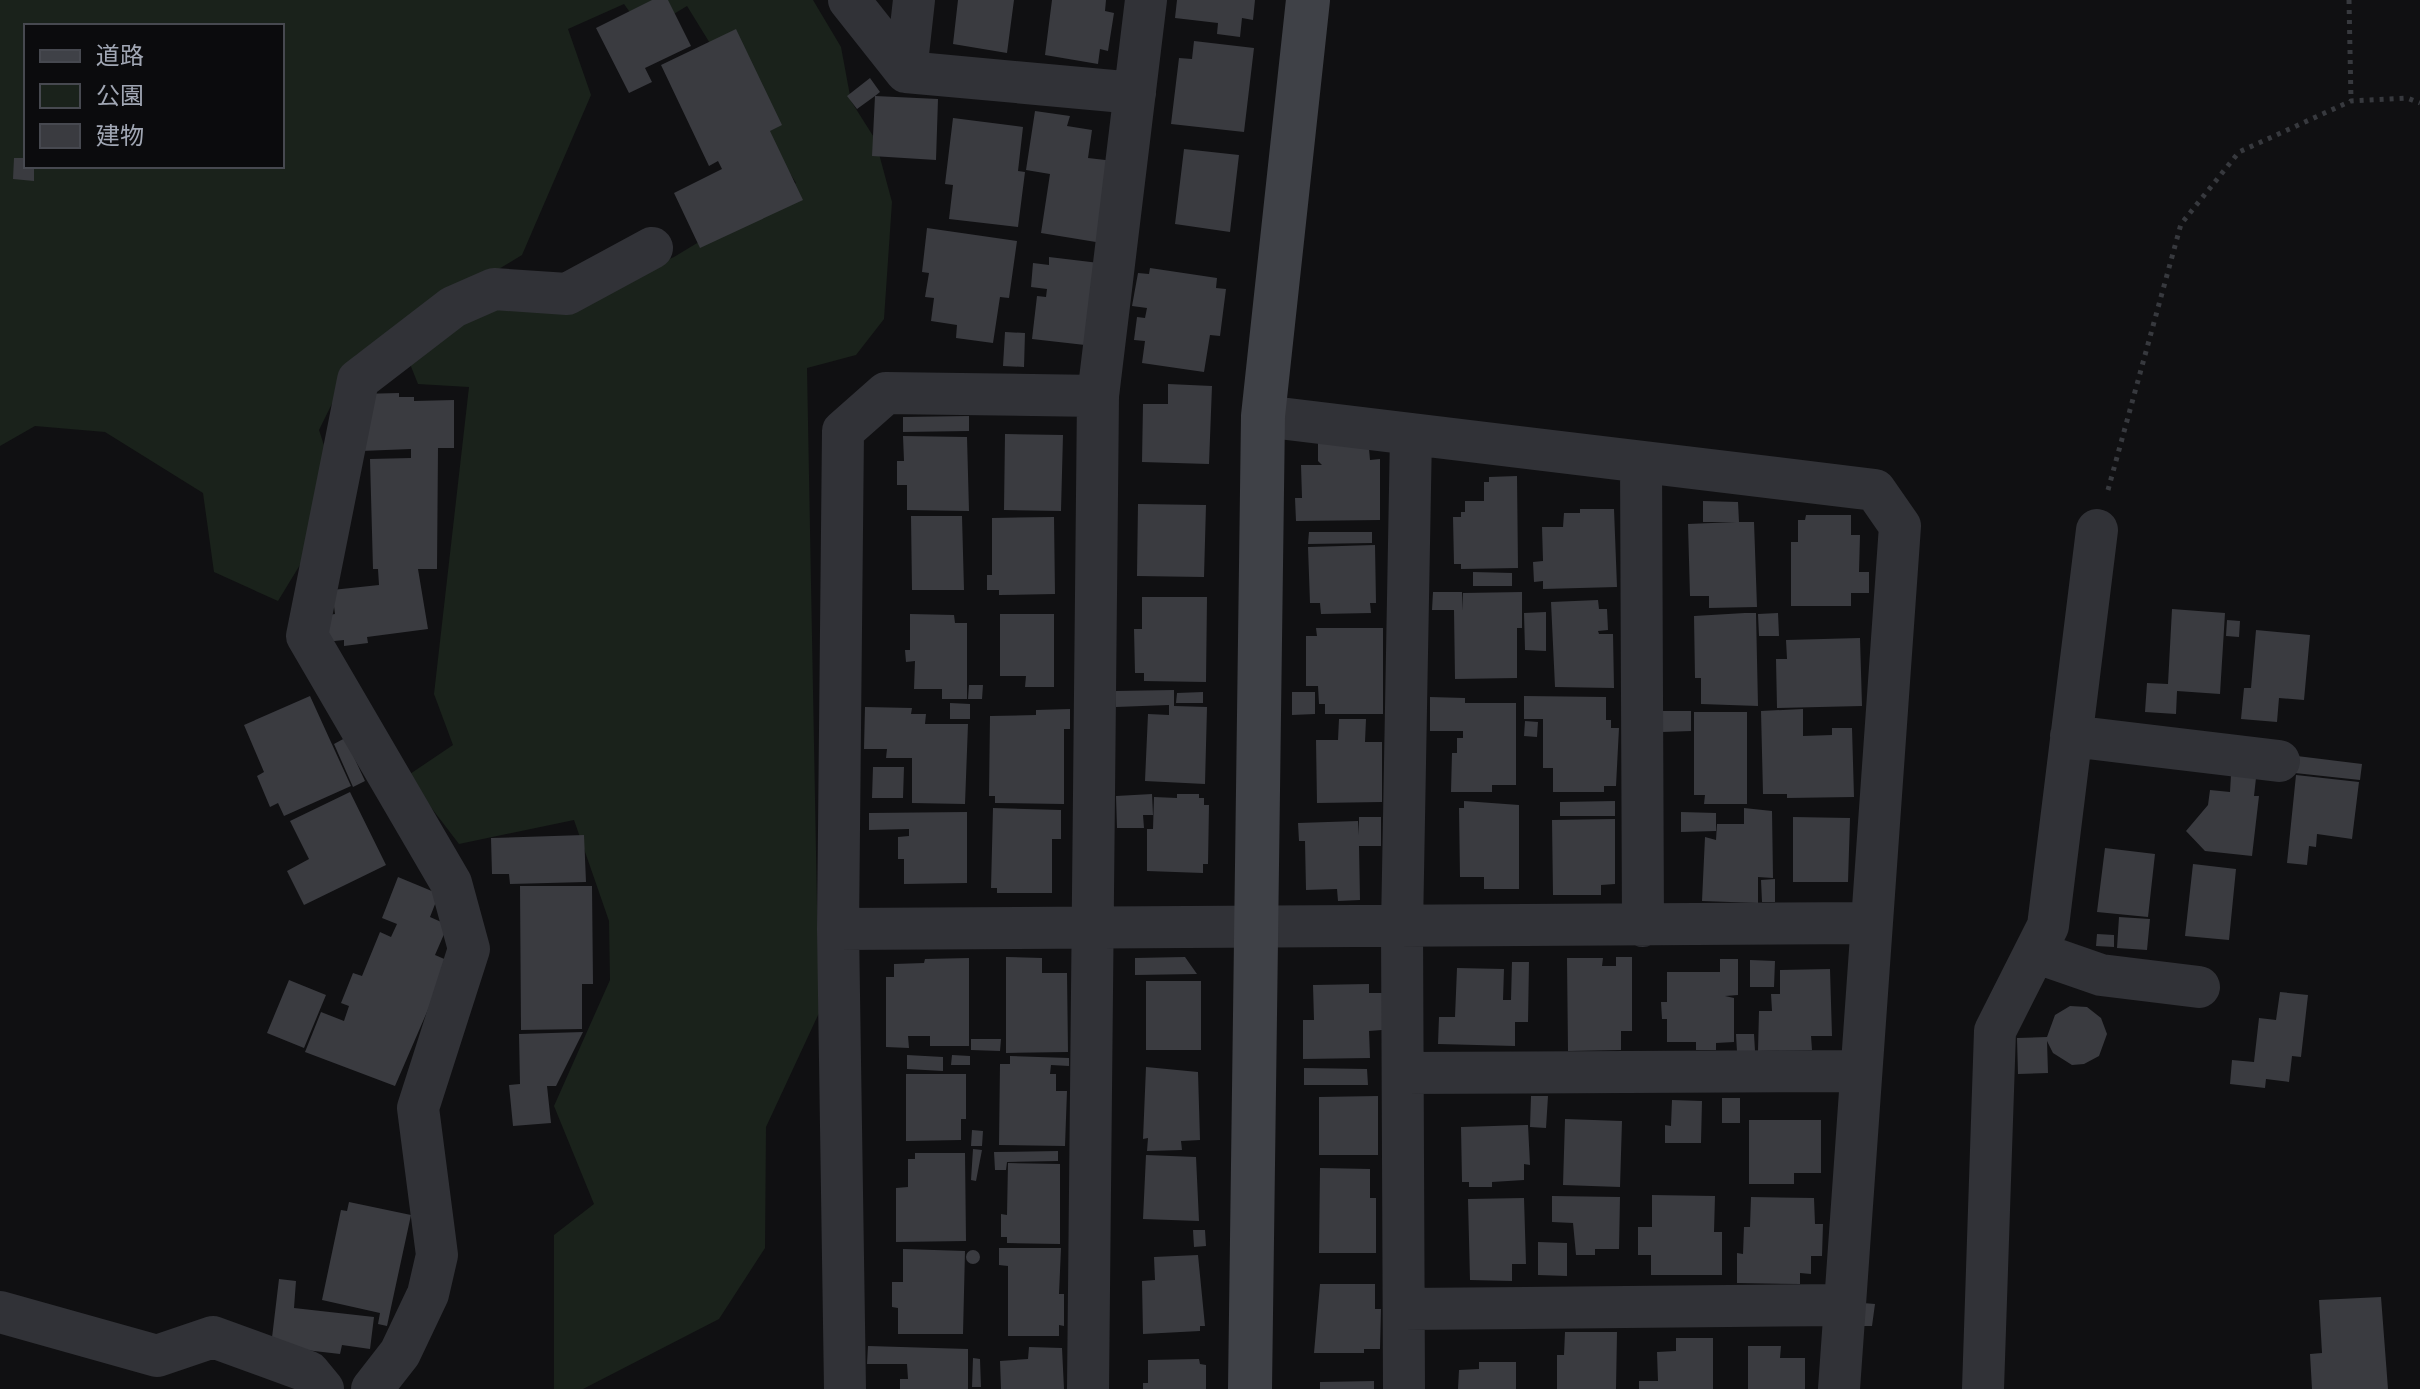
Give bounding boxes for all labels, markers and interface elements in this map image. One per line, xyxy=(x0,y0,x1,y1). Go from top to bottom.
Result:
legend xyxy=(24,24,284,168)
text: 道路 xyxy=(96,43,144,69)
text: 公園 xyxy=(96,84,144,109)
text: 建物 xyxy=(96,124,144,149)

